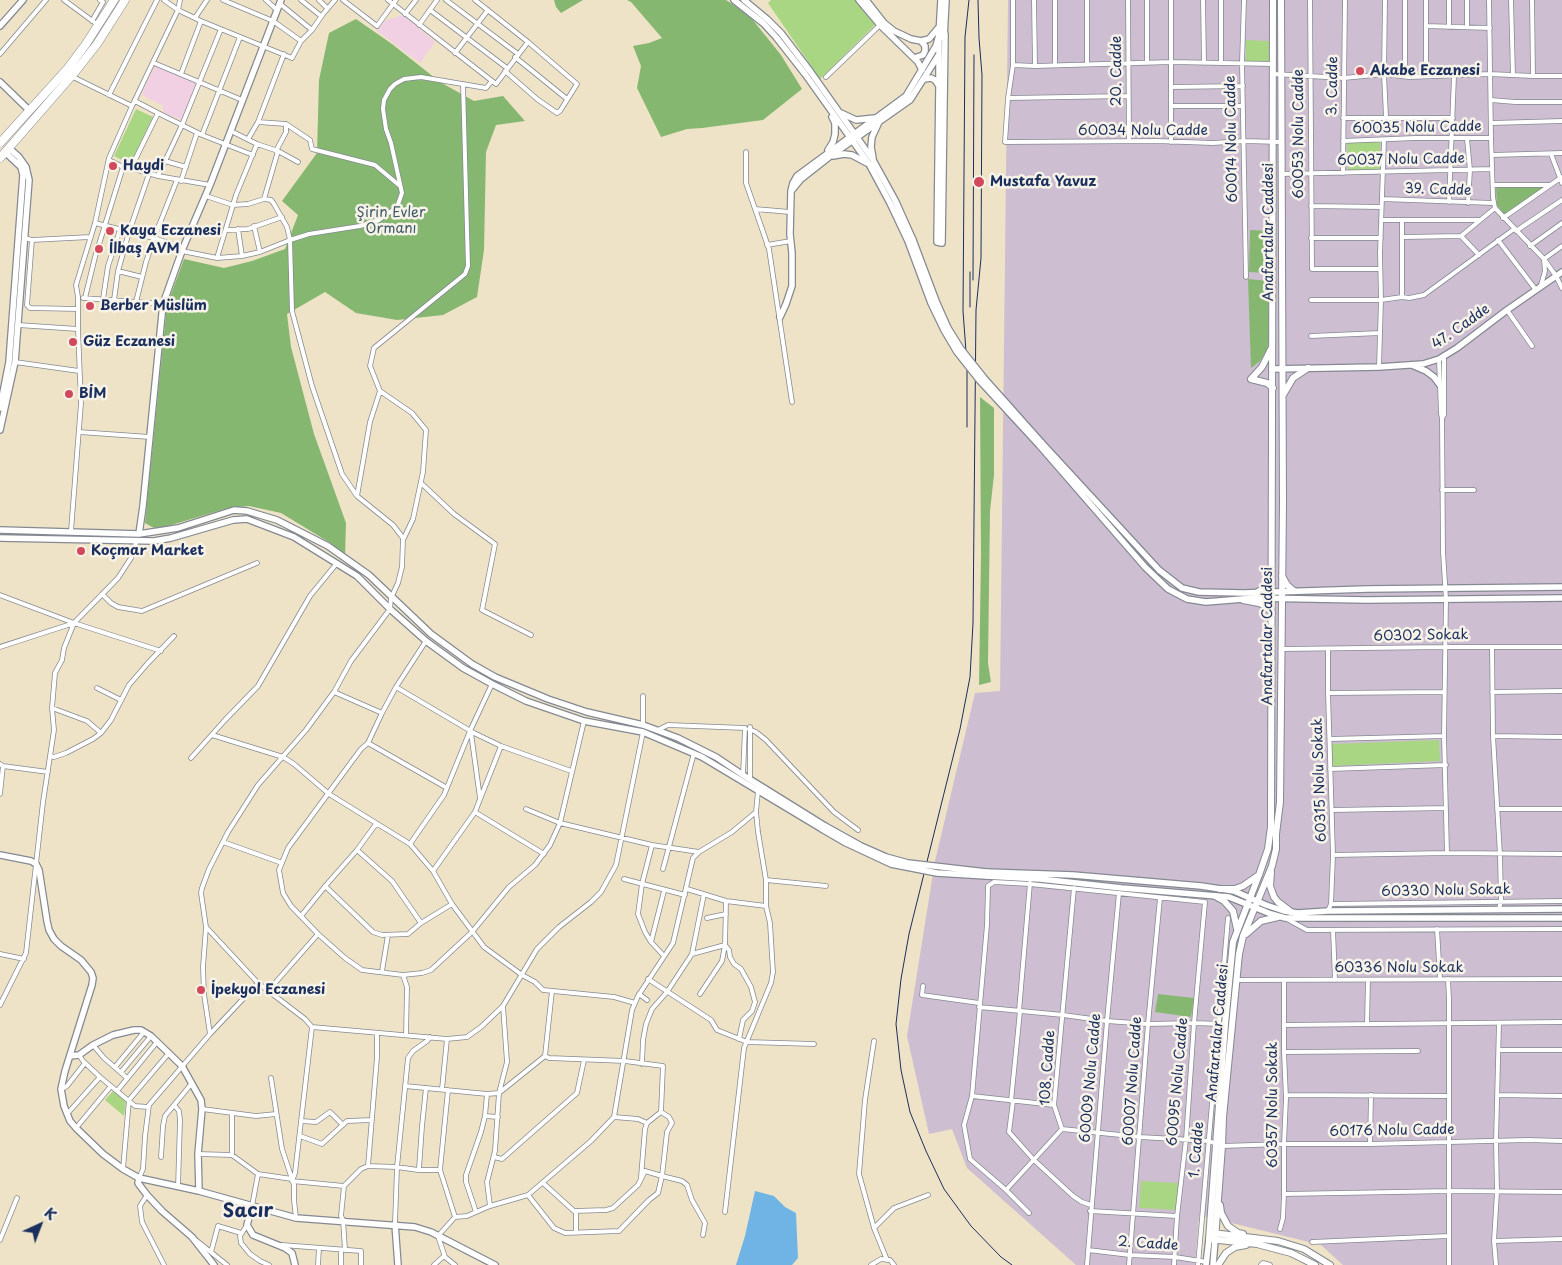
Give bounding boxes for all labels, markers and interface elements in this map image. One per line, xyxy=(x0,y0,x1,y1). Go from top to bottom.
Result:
street label: 20. Cadde xyxy=(1109,36,1125,106)
street label: 3. Cadde xyxy=(1324,56,1342,116)
place label: Akabe Eczanesi xyxy=(1370,63,1480,79)
marker: Akabe Eczanesi xyxy=(1354,65,1366,77)
street label: 60053 Nolu Cadde xyxy=(1291,69,1307,199)
street label: 60014 Nolu Cadde xyxy=(1222,75,1242,203)
street label: 60035 Nolu Cadde xyxy=(1352,118,1482,138)
street label: 60034 Nolu Cadde xyxy=(1078,123,1208,139)
street label: 60037 Nolu Cadde xyxy=(1337,150,1465,170)
place label: Haydi xyxy=(123,158,164,174)
marker: Haydi xyxy=(107,160,119,172)
street label: Anafartalar Caddesi xyxy=(1261,163,1277,301)
place label: Mustafa Yavuz xyxy=(990,174,1096,190)
marker: Mustafa Yavuz xyxy=(972,175,986,189)
street label: 39. Cadde xyxy=(1404,180,1472,200)
park label: Şirin Evler Ormanı xyxy=(357,205,425,238)
place label: Kaya Eczanesi xyxy=(120,223,221,239)
marker: Kaya Eczanesi xyxy=(104,225,116,237)
place label: İlbaş AVM xyxy=(109,241,180,257)
marker: İlbaş AVM xyxy=(93,243,105,255)
place label: Berber Müslüm xyxy=(100,298,207,314)
marker: Berber Müslüm xyxy=(84,300,96,312)
street label: 47. Cadde xyxy=(1429,301,1493,353)
place label: Güz Eczanesi xyxy=(83,334,175,350)
marker: Güz Eczanesi xyxy=(67,336,79,348)
place label: BİM xyxy=(79,386,106,402)
marker: BİM xyxy=(63,388,75,400)
place label: Koçmar Market xyxy=(91,543,204,559)
marker: Koçmar Market xyxy=(75,545,87,557)
street label: Anafartalar Caddesi xyxy=(1260,567,1276,705)
street label: 60302 Sokak xyxy=(1373,627,1469,645)
street label: 60315 Nolu Sokak xyxy=(1309,718,1331,842)
street label: 60330 Nolu Sokak xyxy=(1381,881,1511,901)
street label: 60336 Nolu Sokak xyxy=(1334,960,1464,976)
street label: Anafartalar Caddesi xyxy=(1204,963,1232,1103)
place label: İpekyol Eczanesi xyxy=(211,982,325,998)
marker: İpekyol Eczanesi xyxy=(195,984,207,996)
street label: 60009 Nolu Cadde xyxy=(1077,1013,1105,1143)
street label: 60007 Nolu Cadde xyxy=(1120,1016,1146,1146)
street label: 60095 Nolu Cadde xyxy=(1164,1017,1192,1147)
street label: 108. Cadde xyxy=(1037,1030,1059,1106)
street label: 60357 Nolu Sokak xyxy=(1265,1042,1281,1168)
street label: 1. Cadde xyxy=(1186,1121,1208,1179)
street label: 60176 Nolu Cadde xyxy=(1329,1122,1455,1140)
north arrow xyxy=(15,1200,65,1250)
district label: Sacır xyxy=(223,1201,273,1223)
text: K xyxy=(40,1202,61,1225)
street label: 2. Cadde xyxy=(1117,1234,1179,1254)

